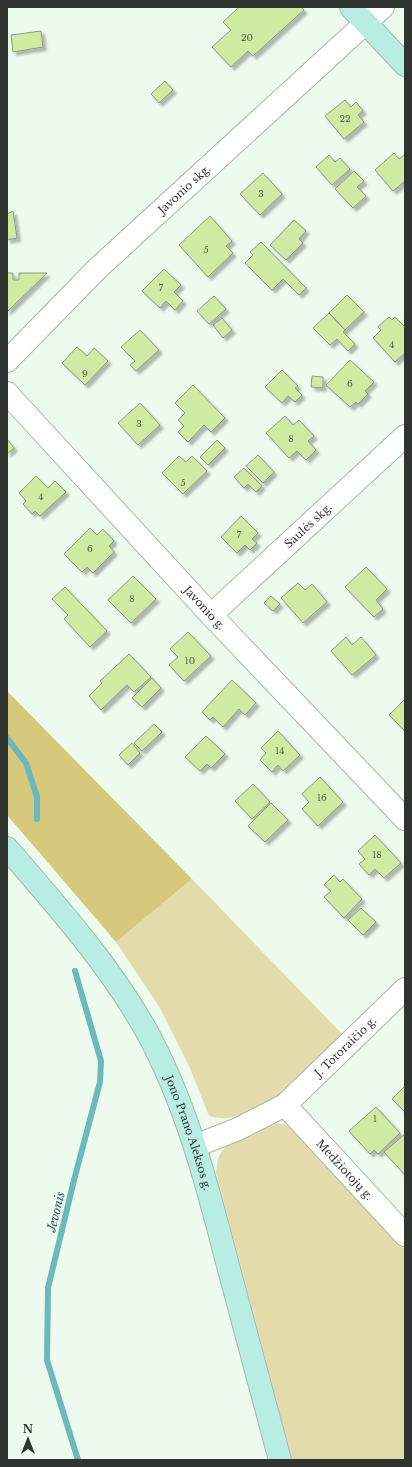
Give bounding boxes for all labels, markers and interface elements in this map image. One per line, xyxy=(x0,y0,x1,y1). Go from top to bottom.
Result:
house number: 20 xyxy=(241,32,253,43)
house number: 22 xyxy=(339,113,351,124)
street label: Javonio skg. xyxy=(154,161,214,218)
house number: 3 xyxy=(258,188,264,199)
house number: 5 xyxy=(203,244,209,255)
house number: 7 xyxy=(159,282,164,293)
house number: 4 xyxy=(389,339,395,350)
house number: 9 xyxy=(82,368,88,379)
house number: 6 xyxy=(347,378,353,389)
house number: 3 xyxy=(136,418,142,429)
house number: 8 xyxy=(288,433,294,444)
house number: 5 xyxy=(180,477,186,488)
house number: 4 xyxy=(38,491,44,502)
street label: Saulės skg. xyxy=(281,500,335,551)
house number: 7 xyxy=(237,529,242,540)
house number: 6 xyxy=(87,543,93,554)
street label: Javonio g. xyxy=(180,582,228,633)
house number: 8 xyxy=(129,593,135,604)
house number: 10 xyxy=(185,655,195,666)
house number: 14 xyxy=(275,745,285,756)
house number: 16 xyxy=(317,792,327,803)
house number: 18 xyxy=(372,849,382,860)
street label: J. Totoraičio g. xyxy=(310,1013,379,1081)
street label: Jono Prano Aleksos g. xyxy=(161,1071,215,1192)
house number: 1 xyxy=(373,1113,377,1124)
street label: Medžiotojų g. xyxy=(313,1136,376,1203)
water label: Jevonis xyxy=(43,1190,68,1235)
north arrow xyxy=(8,1419,48,1459)
text: N xyxy=(23,1422,34,1436)

